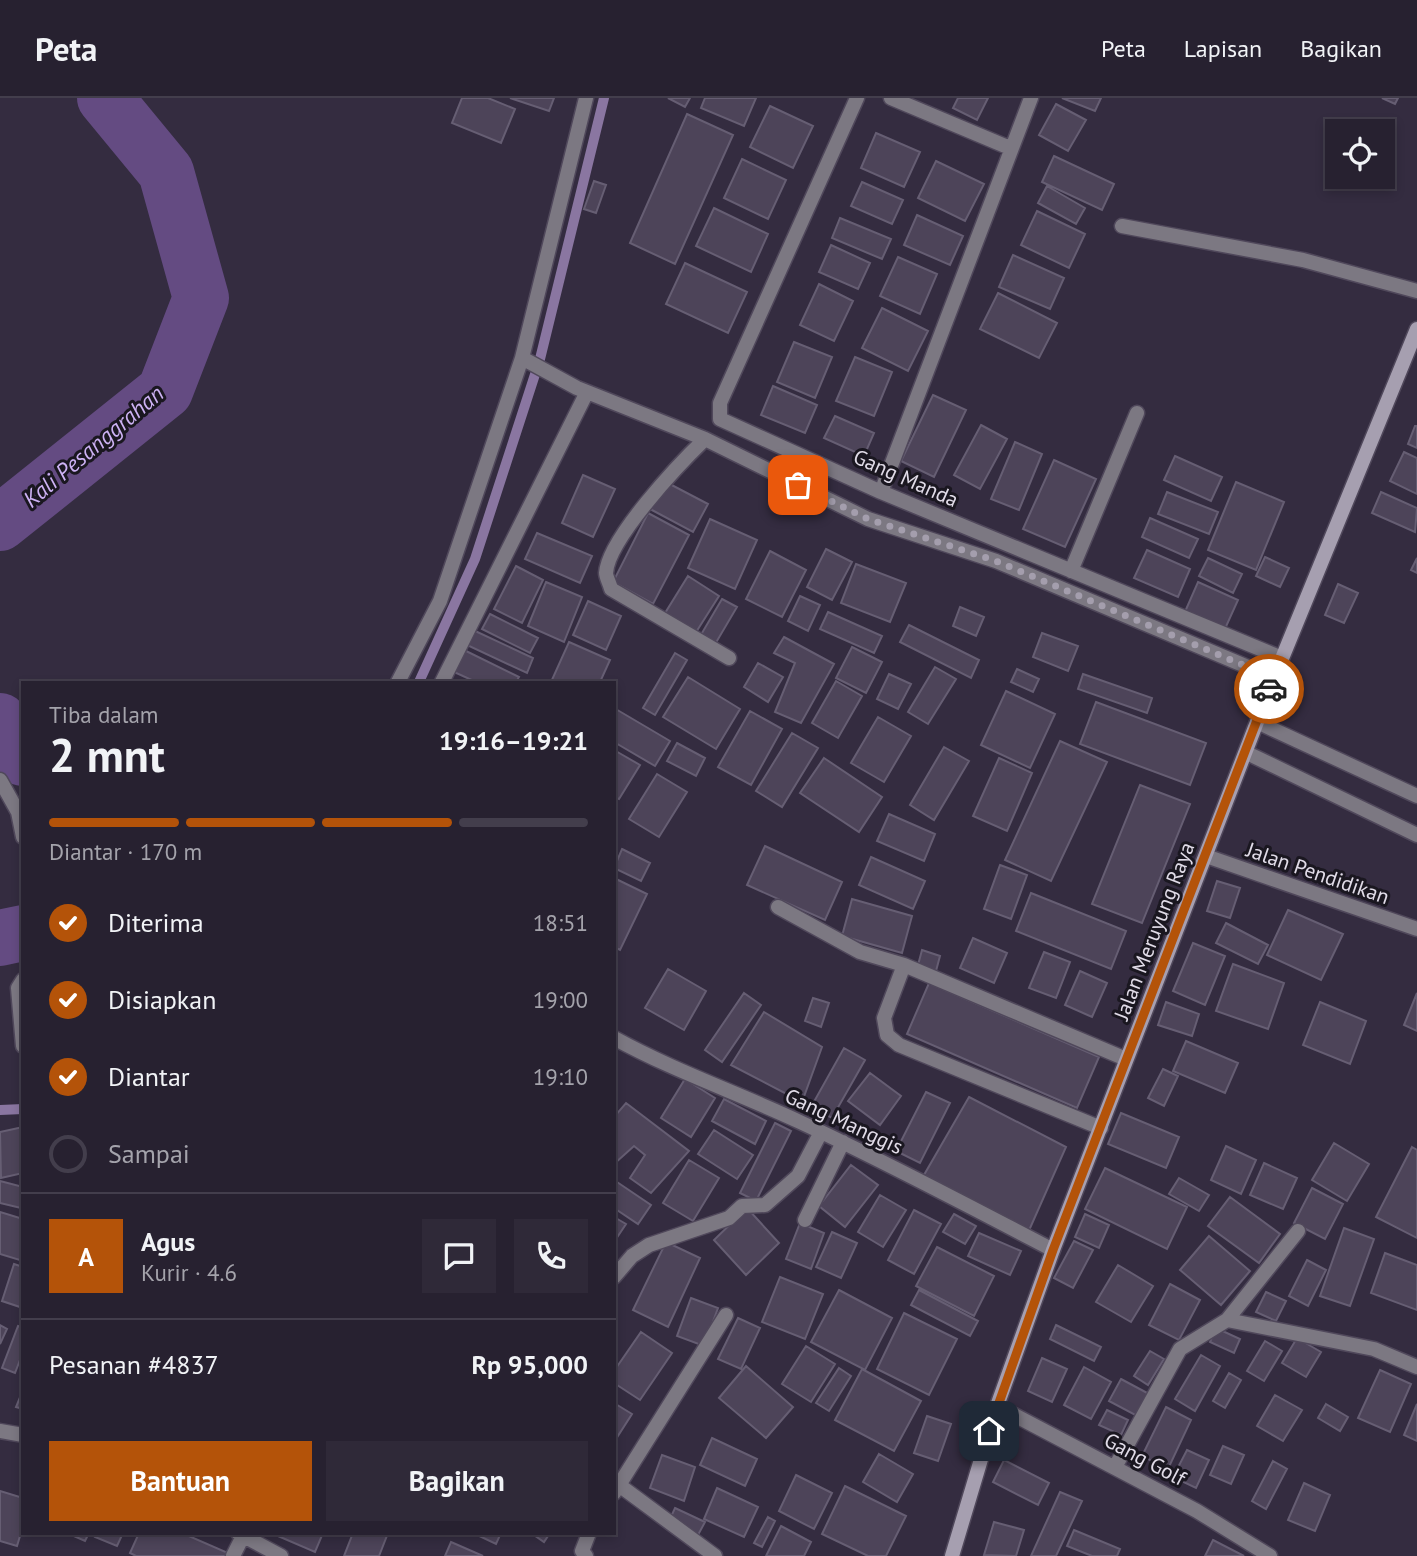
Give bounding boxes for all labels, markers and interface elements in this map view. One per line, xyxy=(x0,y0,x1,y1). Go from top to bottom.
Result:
text: Peta xyxy=(35,27,97,70)
text: Peta xyxy=(1101,33,1146,64)
text: Lapisan xyxy=(1184,33,1262,64)
text: Bagikan xyxy=(1300,33,1382,64)
map controls xyxy=(1325,119,1395,189)
button: locate xyxy=(1325,119,1395,189)
water label: Kali Pesanggrahan xyxy=(17,379,169,513)
street label: Gang Manda xyxy=(849,443,963,513)
pin xyxy=(768,455,828,515)
icon: bag xyxy=(779,466,817,504)
courier xyxy=(1234,654,1304,724)
icon: car xyxy=(1250,670,1288,708)
text: Tiba dalam xyxy=(49,700,158,729)
text: 19:16–19:21 xyxy=(439,724,588,757)
text: 2 mnt xyxy=(49,725,165,785)
street label: Jalan Pendidikan xyxy=(1242,836,1393,910)
text: Diantar · 170 m xyxy=(49,837,202,866)
street label: Jalan Meruyung Raya xyxy=(1107,838,1200,1025)
icon: check xyxy=(49,904,87,942)
text: Diterima xyxy=(108,906,204,939)
text: 18:51 xyxy=(533,908,588,937)
icon: check xyxy=(49,981,87,1019)
text: Disiapkan xyxy=(108,983,216,1016)
text: 19:00 xyxy=(533,985,588,1014)
icon: check xyxy=(49,1058,87,1096)
text: Diantar xyxy=(108,1060,190,1093)
text: 19:10 xyxy=(533,1062,588,1091)
street label: Gang Manggis xyxy=(781,1082,907,1160)
text: Sampai xyxy=(108,1137,190,1170)
button: chat xyxy=(422,1219,496,1293)
button: phone xyxy=(514,1219,588,1293)
text: Agus xyxy=(141,1225,195,1258)
text: A xyxy=(78,1240,94,1273)
text: Kurir · 4.6 xyxy=(141,1258,237,1287)
text: Pesanan #4837 xyxy=(49,1348,219,1381)
text: Rp 95,000 xyxy=(471,1348,588,1381)
pin xyxy=(959,1401,1019,1461)
icon: home xyxy=(970,1412,1008,1450)
street label: Gang Golf xyxy=(1100,1426,1192,1492)
button: Bantuan xyxy=(49,1441,312,1521)
button: Bagikan xyxy=(326,1441,588,1521)

